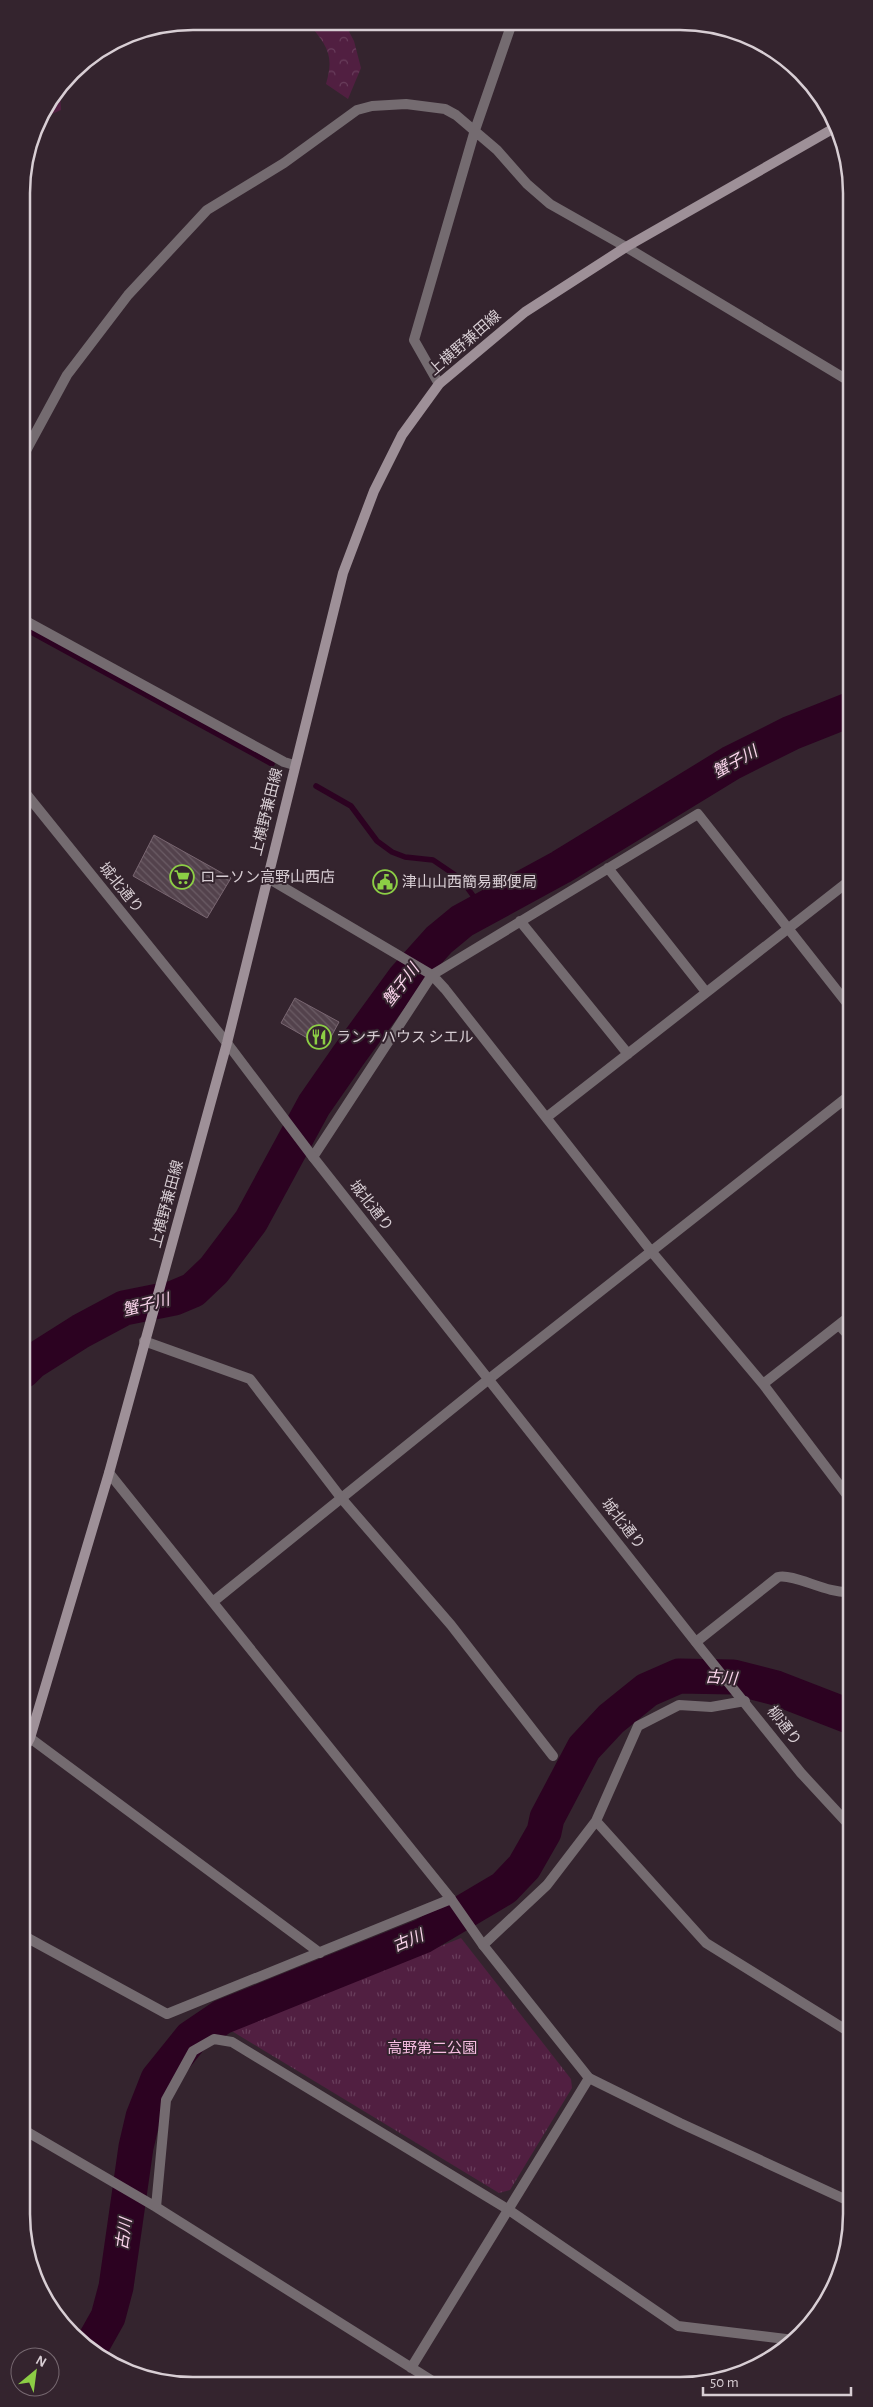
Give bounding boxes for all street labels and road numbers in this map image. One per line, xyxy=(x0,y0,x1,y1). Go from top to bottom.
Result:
street label: 上横野兼田線 xyxy=(425,307,504,378)
street label: 上横野兼田線 xyxy=(248,766,285,857)
street label: 城北通り xyxy=(96,859,147,916)
street label: 上横野兼田線 xyxy=(147,1158,186,1249)
street label: 城北通り xyxy=(347,1177,397,1234)
street label: 城北通り xyxy=(599,1495,649,1552)
street label: 柳通り xyxy=(764,1703,805,1748)

